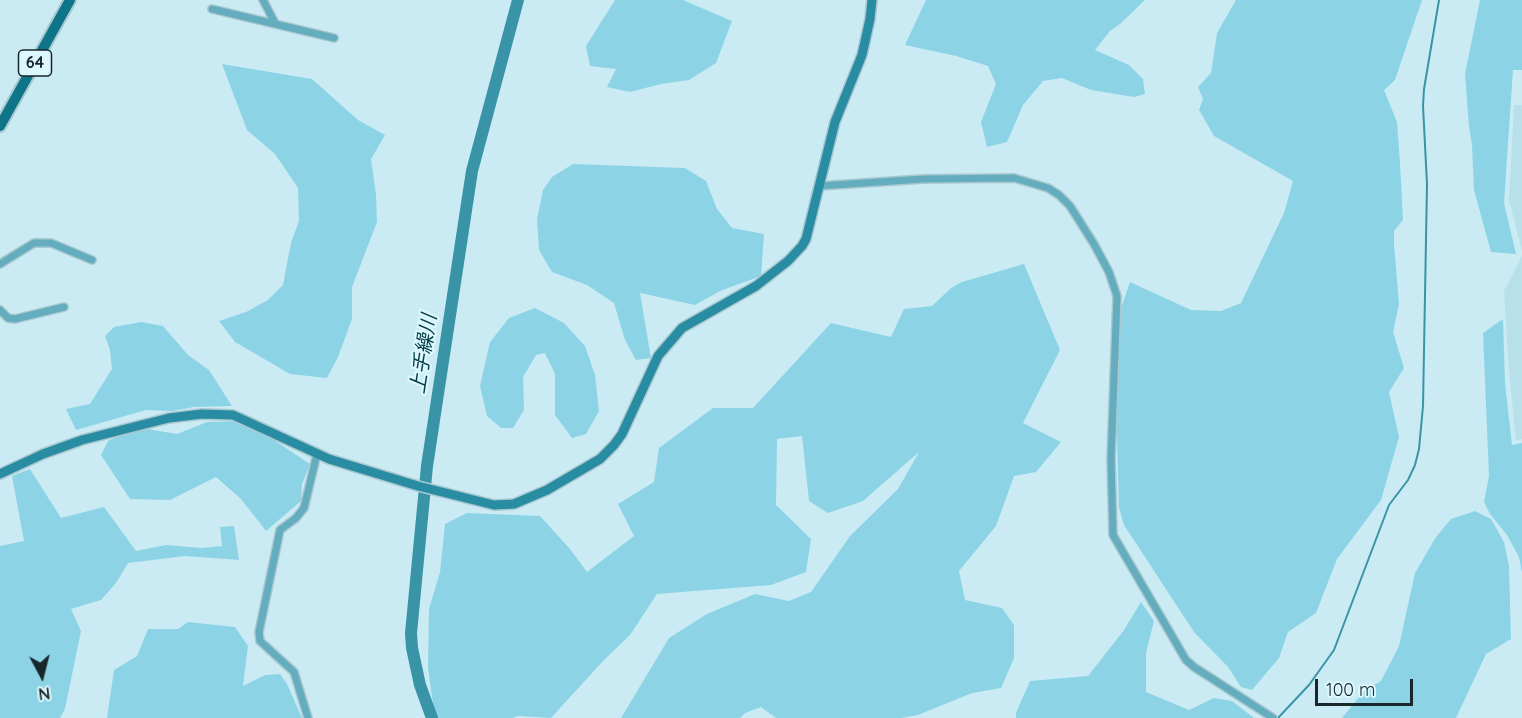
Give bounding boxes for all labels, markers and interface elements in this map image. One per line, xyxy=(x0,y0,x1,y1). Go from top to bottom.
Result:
road number: 64 xyxy=(18,50,51,76)
water label: 上手繰川 xyxy=(406,313,442,395)
north arrow xyxy=(12,646,72,706)
scale bar xyxy=(1318,667,1416,705)
text: 100 m xyxy=(1326,678,1375,701)
text: N xyxy=(37,683,51,705)

